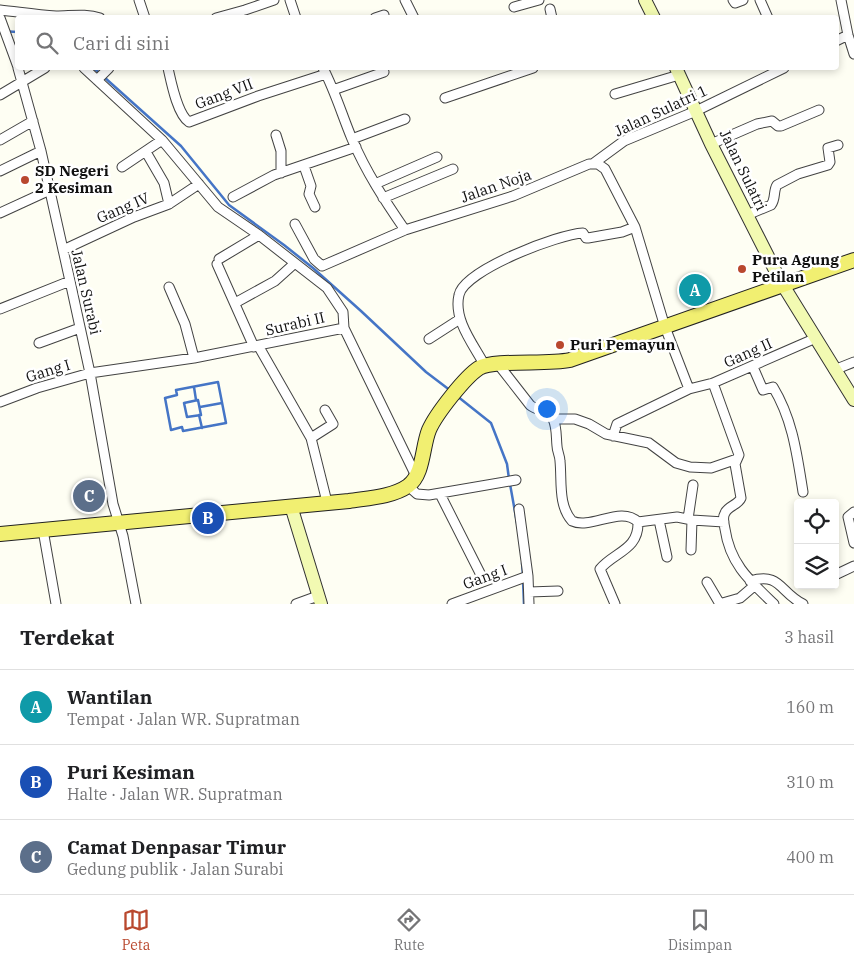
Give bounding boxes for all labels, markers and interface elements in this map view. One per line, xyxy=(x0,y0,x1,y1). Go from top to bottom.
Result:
search box xyxy=(15,15,839,70)
icon: search xyxy=(33,29,61,57)
text: Cari di sini xyxy=(73,31,170,55)
street label: Gang VII xyxy=(192,74,256,113)
street label: Jalan Sulatri 1 xyxy=(611,81,710,140)
street label: Jalan Sulatri xyxy=(716,126,771,214)
place label: SD Negeri 2 Kesiman xyxy=(35,161,113,197)
street label: Jalan Noja xyxy=(458,165,534,206)
marker: SD Negeri 2 Kesiman xyxy=(19,174,31,186)
street label: Gang IV xyxy=(94,188,152,227)
street label: Jalan Surabi xyxy=(67,247,106,337)
place label: Pura Agung Petilan xyxy=(752,250,839,286)
marker: Pura Agung Petilan xyxy=(736,263,748,275)
pin: A xyxy=(679,271,711,309)
street label: Surabi II xyxy=(263,307,326,340)
street label: Gang II xyxy=(721,334,775,372)
place label: Puri Pemayun xyxy=(570,335,675,354)
marker: Puri Pemayun xyxy=(554,339,566,351)
street label: Gang I xyxy=(23,355,72,386)
your location xyxy=(534,396,560,422)
pin: C xyxy=(73,477,105,515)
pin: B xyxy=(192,499,224,537)
map controls xyxy=(794,499,839,589)
button: locate xyxy=(794,499,839,544)
button: layers xyxy=(794,544,839,589)
street label: Gang I xyxy=(460,560,509,593)
text: Terdekat xyxy=(20,623,114,651)
text: 3 hasil xyxy=(784,627,834,647)
text: Wantilan xyxy=(67,685,152,709)
text: A xyxy=(30,697,42,717)
text: 160 m xyxy=(786,697,834,717)
text: Tempat · Jalan WR. Supratman xyxy=(67,709,300,729)
text: Puri Kesiman xyxy=(67,760,195,784)
text: B xyxy=(30,772,42,792)
text: 310 m xyxy=(786,772,834,792)
text: Halte · Jalan WR. Supratman xyxy=(67,784,283,804)
text: Camat Denpasar Timur xyxy=(67,835,286,859)
text: C xyxy=(31,847,41,867)
text: 400 m xyxy=(786,847,834,867)
text: Gedung publik · Jalan Surabi xyxy=(67,859,284,879)
tab: Peta xyxy=(122,906,150,954)
tab: Rute xyxy=(394,906,424,954)
tab: Disimpan xyxy=(668,906,732,954)

